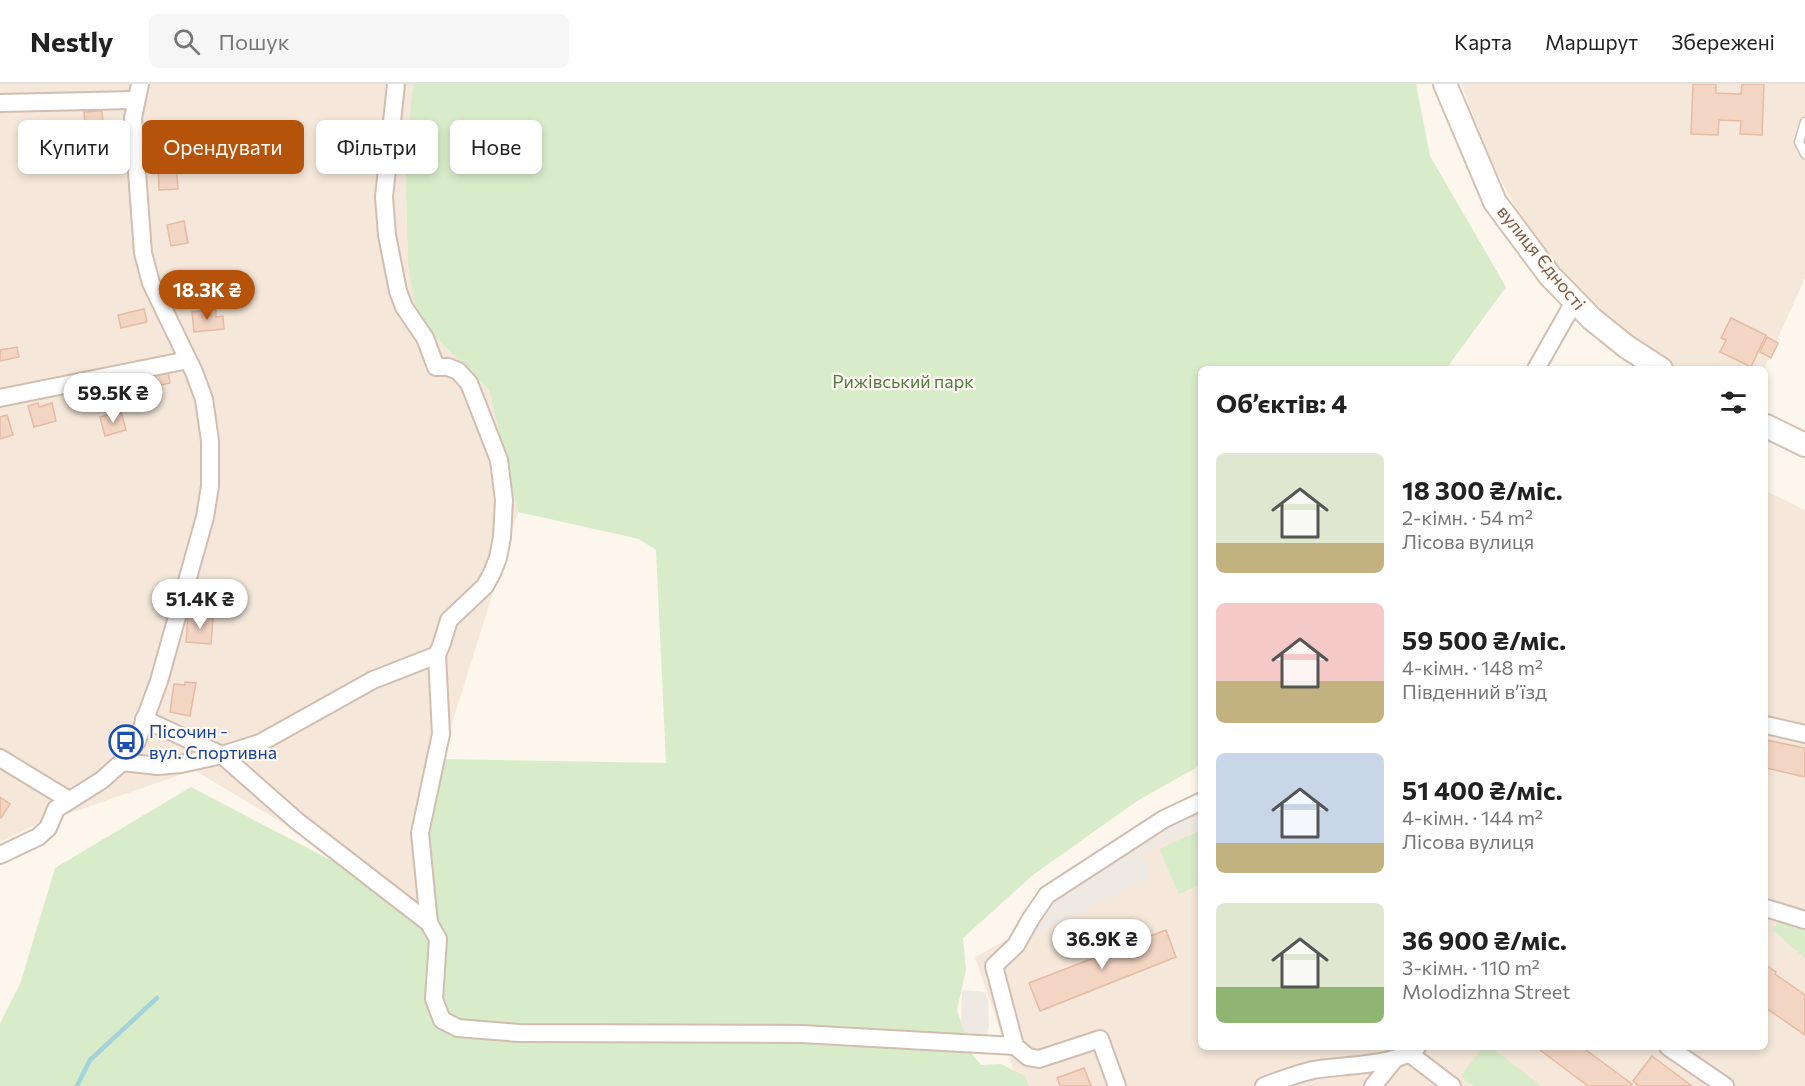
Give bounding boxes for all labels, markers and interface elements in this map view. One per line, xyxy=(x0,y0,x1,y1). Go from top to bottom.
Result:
search box xyxy=(149,14,569,68)
text: Nestly xyxy=(30,24,113,58)
icon: search xyxy=(170,25,203,58)
text: Пошук xyxy=(218,28,289,55)
text: Карта xyxy=(1454,29,1512,54)
text: Маршрут xyxy=(1545,29,1638,54)
text: Збережені xyxy=(1671,29,1775,54)
chip: Купити xyxy=(18,120,130,174)
chip: Орендувати xyxy=(142,120,304,174)
chip: Фільтри xyxy=(316,120,438,174)
chip: Нове xyxy=(450,120,542,174)
street label: вулиця Єдності xyxy=(1493,201,1591,314)
pin: 18.3K ₴ xyxy=(152,270,262,321)
text: 18.3K ₴ xyxy=(173,277,241,301)
park label: Рижівський парк xyxy=(832,370,974,392)
pin: 59.5K ₴ xyxy=(58,373,168,424)
text: 59.5K ₴ xyxy=(77,380,149,404)
icon: filters xyxy=(1717,386,1750,419)
text: Об’єктів: 4 xyxy=(1216,387,1347,418)
text: 18 300 ₴/міс. xyxy=(1402,474,1563,505)
icon: home xyxy=(1264,477,1336,549)
text: 2-кімн. · 54 m² xyxy=(1402,505,1533,529)
text: Лісова вулиця xyxy=(1402,529,1534,553)
pin: 51.4K ₴ xyxy=(145,579,255,630)
text: 51.4K ₴ xyxy=(166,586,234,610)
text: 59 500 ₴/міс. xyxy=(1402,624,1566,655)
icon: home xyxy=(1264,627,1336,699)
text: 4-кімн. · 148 m² xyxy=(1402,655,1543,679)
text: Південний в’їзд xyxy=(1402,679,1547,703)
place label: Пісочин - вул. Спортивна xyxy=(149,720,277,763)
bus stop icon: Пісочин - вул. Спортивна xyxy=(108,724,144,760)
text: 51 400 ₴/міс. xyxy=(1402,774,1563,805)
icon: home xyxy=(1264,777,1336,849)
text: 4-кімн. · 144 m² xyxy=(1402,805,1543,829)
text: Лісова вулиця xyxy=(1402,829,1534,853)
pin: 36.9K ₴ xyxy=(1047,919,1157,970)
text: 36 900 ₴/міс. xyxy=(1402,924,1567,955)
text: 36.9K ₴ xyxy=(1066,926,1138,950)
icon: home xyxy=(1264,927,1336,999)
text: 3-кімн. · 110 m² xyxy=(1402,955,1540,979)
text: Molodizhna Street xyxy=(1402,979,1570,1003)

